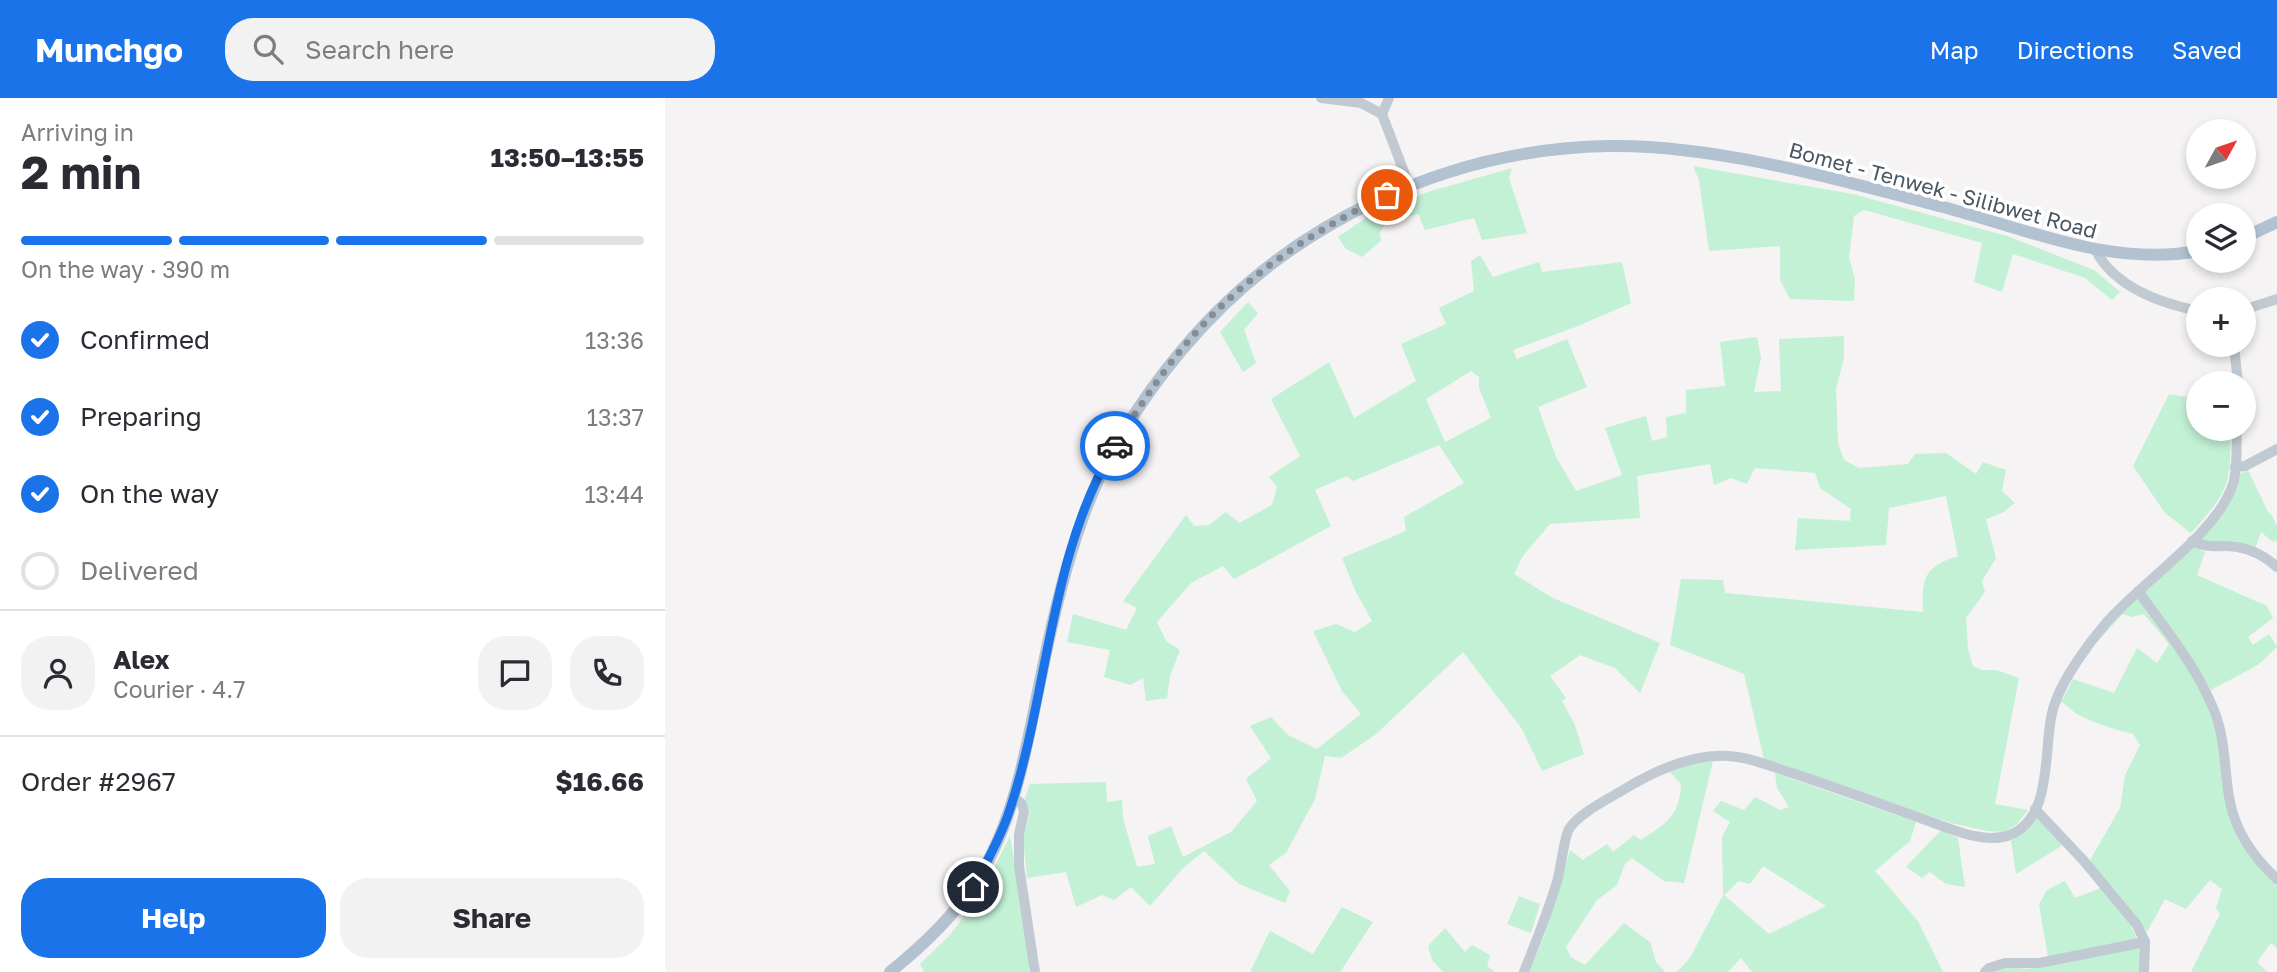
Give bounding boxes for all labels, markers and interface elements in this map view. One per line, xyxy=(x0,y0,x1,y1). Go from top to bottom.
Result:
search box xyxy=(225,18,715,81)
text: Munchgo xyxy=(35,30,183,69)
icon: search xyxy=(249,30,287,68)
text: Search here xyxy=(305,34,454,65)
text: Map xyxy=(1930,35,1979,64)
text: Directions xyxy=(2017,35,2134,64)
text: Saved xyxy=(2172,35,2242,64)
text: Arriving in xyxy=(21,118,134,146)
north arrow xyxy=(2186,119,2256,189)
map controls xyxy=(2186,119,2256,441)
street label: Bomet - Tenwek - Silibwet Road xyxy=(1786,136,2100,244)
text: 13:50–13:55 xyxy=(491,142,644,173)
text: 2 min xyxy=(21,144,141,199)
pin xyxy=(1357,165,1417,225)
icon: bag xyxy=(1368,176,1406,214)
button: layers xyxy=(2186,203,2256,273)
text: On the way · 390 m xyxy=(21,255,230,283)
button: + xyxy=(2186,287,2256,357)
icon: check xyxy=(21,321,59,359)
text: Confirmed xyxy=(80,324,210,355)
text: 13:36 xyxy=(585,326,644,354)
button: − xyxy=(2186,371,2256,441)
icon: check xyxy=(21,398,59,436)
text: Preparing xyxy=(80,401,202,432)
text: 13:37 xyxy=(587,403,644,431)
courier xyxy=(1080,411,1150,481)
icon: car xyxy=(1096,427,1134,465)
icon: check xyxy=(21,475,59,513)
text: On the way xyxy=(80,478,219,509)
text: 13:44 xyxy=(584,480,644,508)
text: Delivered xyxy=(80,555,199,586)
button: person xyxy=(21,636,95,710)
button: chat xyxy=(478,636,552,710)
button: phone xyxy=(570,636,644,710)
text: Alex xyxy=(113,644,170,675)
text: Courier · 4.7 xyxy=(113,675,245,703)
text: Order #2967 xyxy=(21,766,176,797)
text: $16.66 xyxy=(555,766,644,797)
pin xyxy=(943,857,1003,917)
icon: home xyxy=(954,868,992,906)
button: Help xyxy=(21,878,326,958)
button: Share xyxy=(340,878,644,958)

